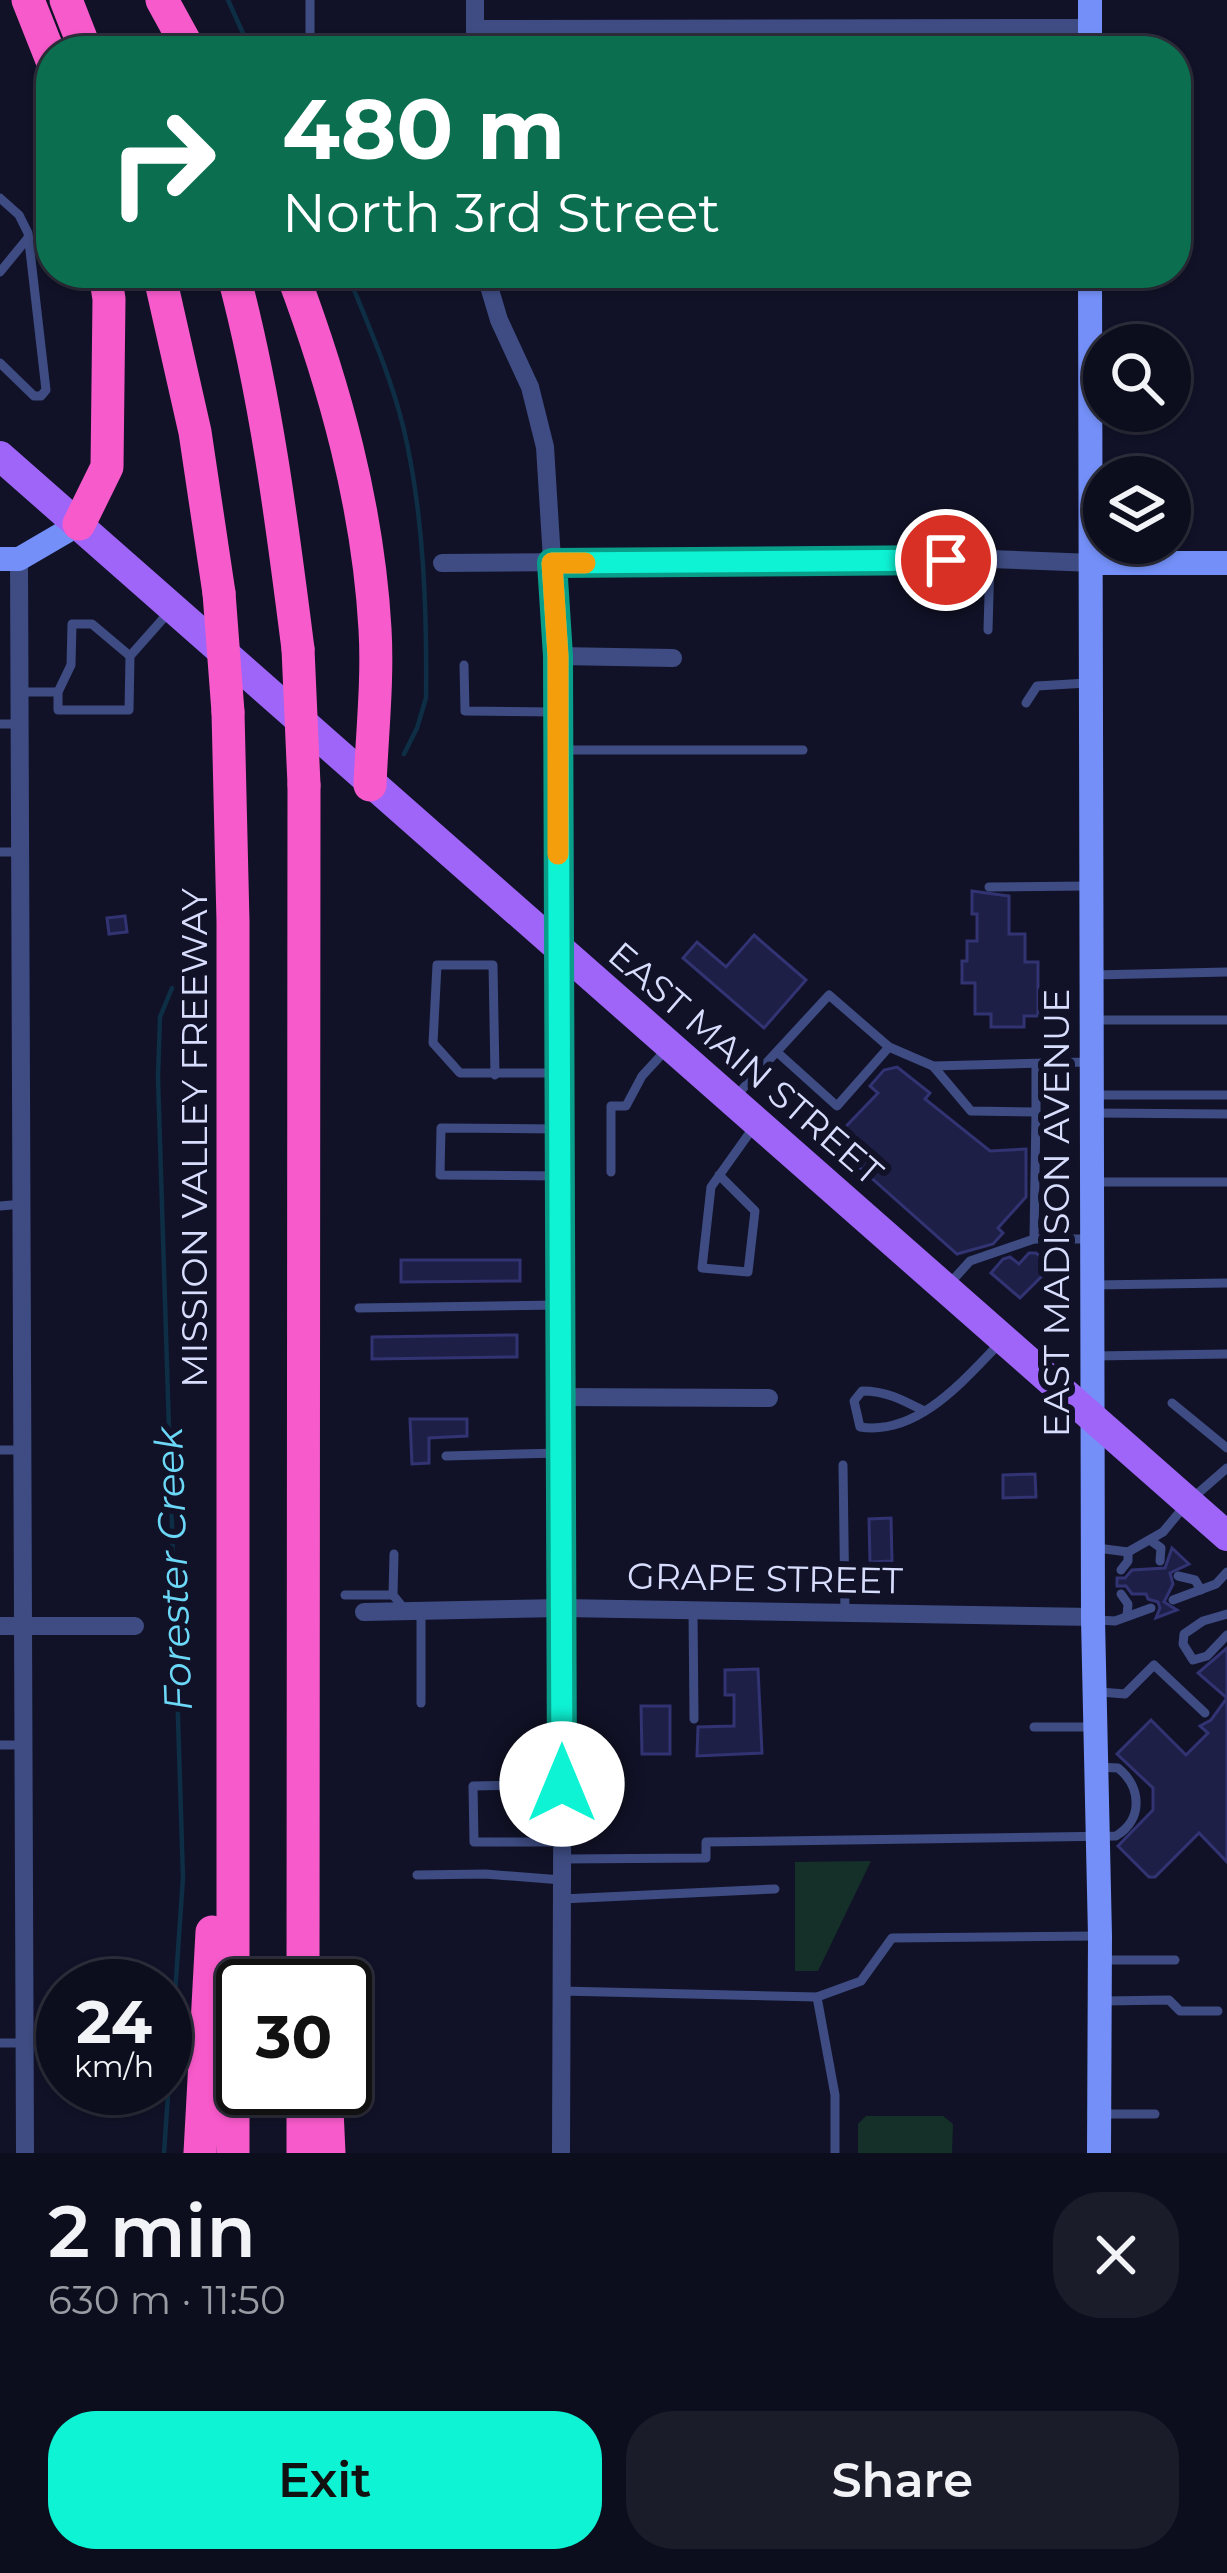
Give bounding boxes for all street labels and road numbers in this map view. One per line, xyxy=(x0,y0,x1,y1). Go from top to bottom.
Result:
street label: MISSION VALLEY FREEWAY xyxy=(172,888,216,1388)
street label: EAST MAIN STREET xyxy=(600,932,892,1194)
street label: EAST MADISON AVENUE xyxy=(1034,989,1078,1437)
street label: GRAPE STREET xyxy=(627,1554,904,1602)

